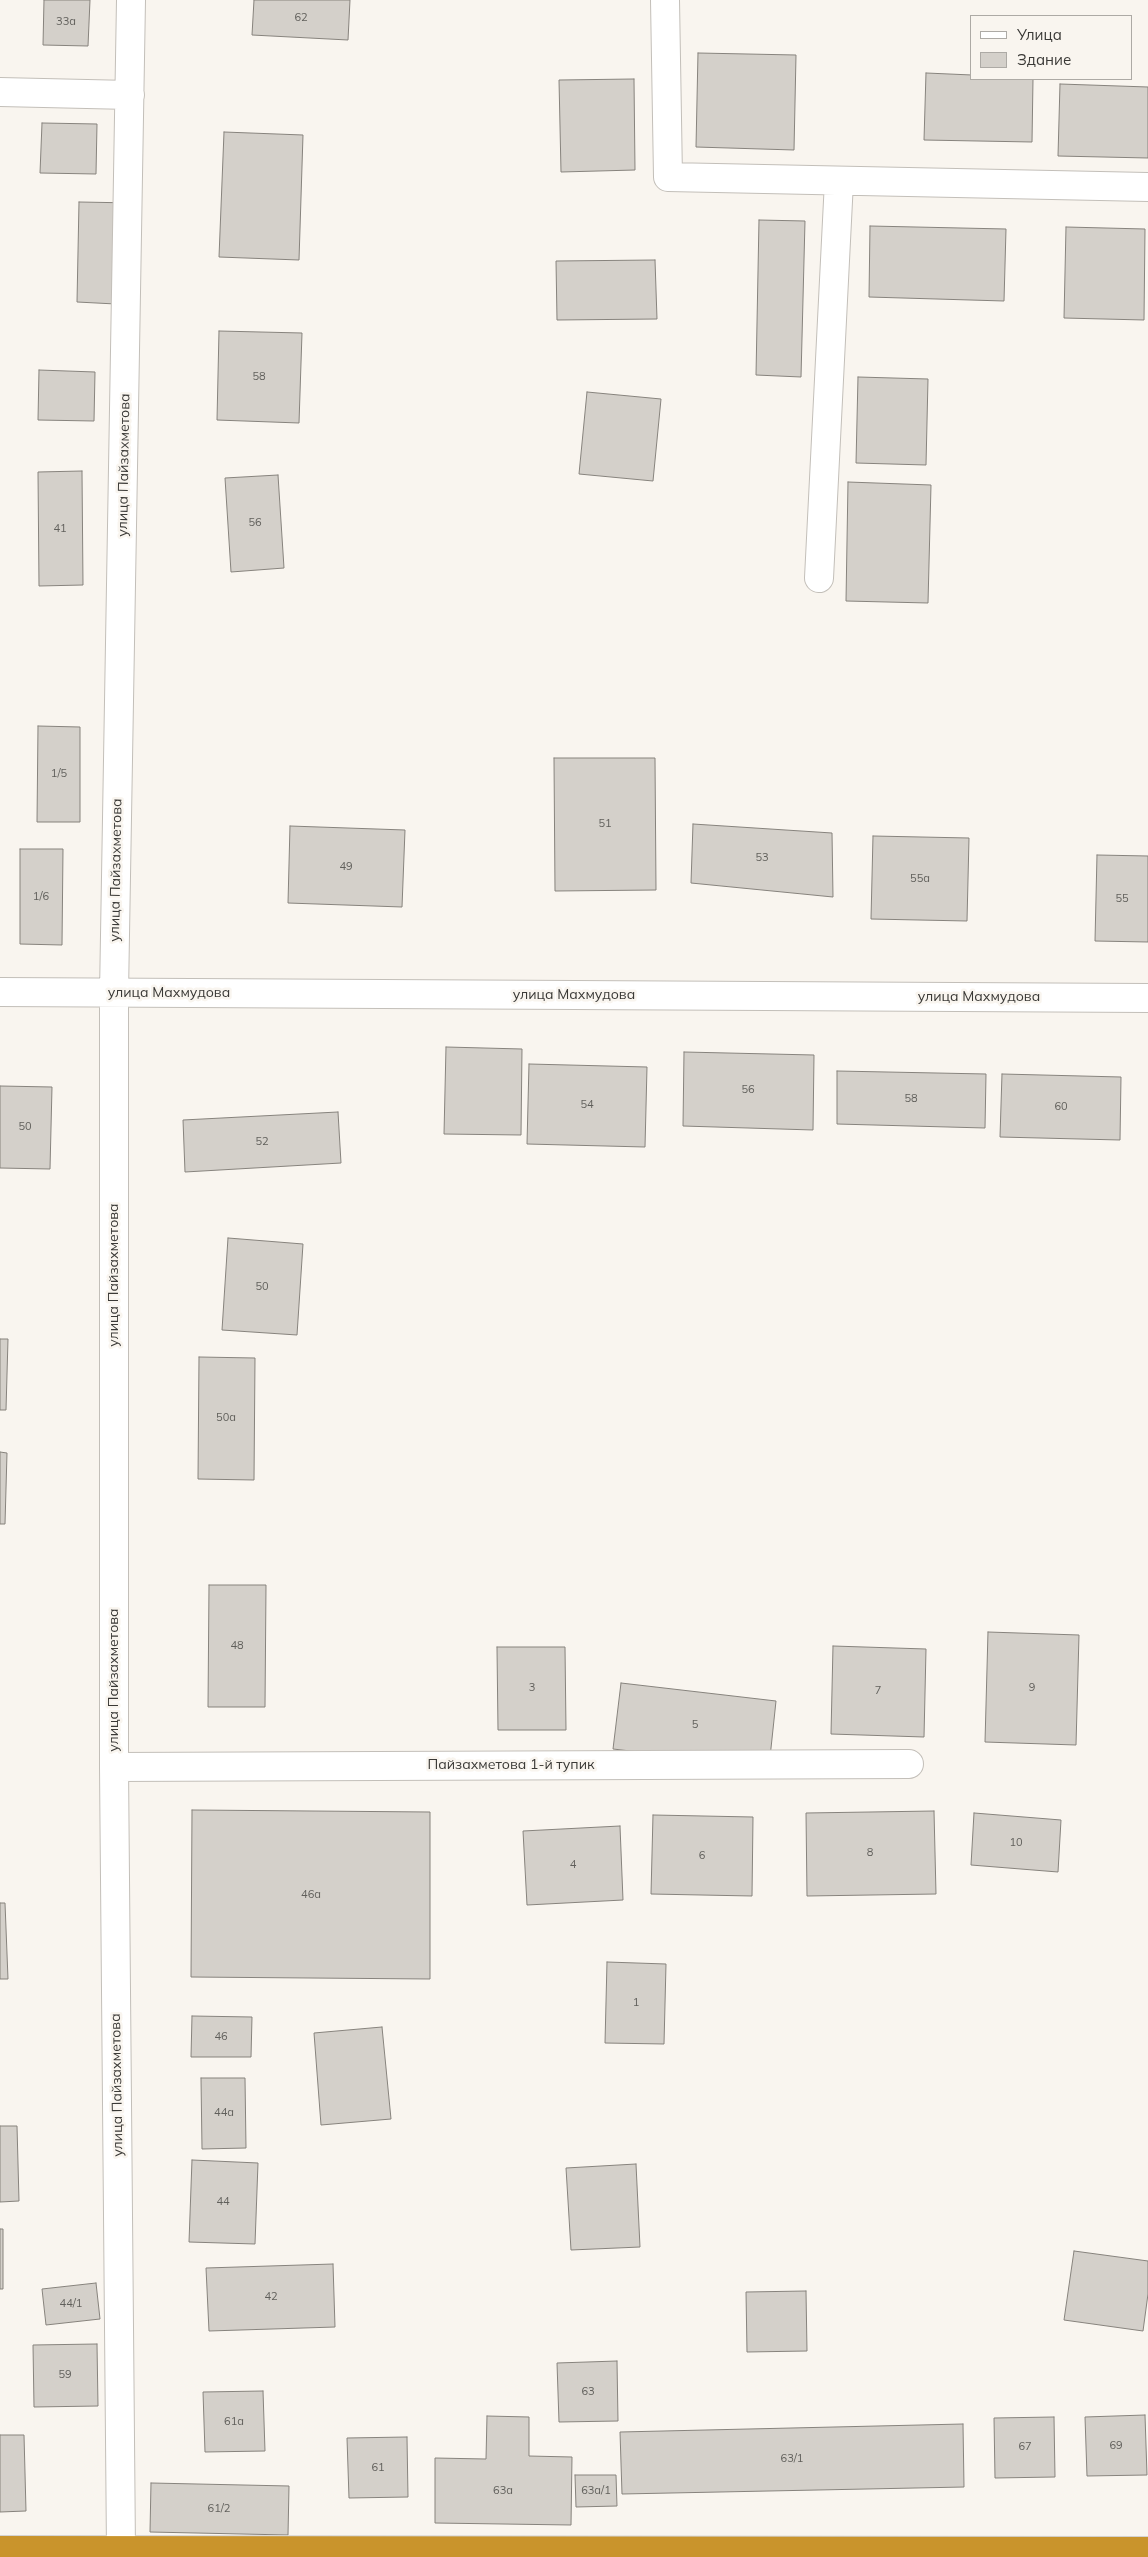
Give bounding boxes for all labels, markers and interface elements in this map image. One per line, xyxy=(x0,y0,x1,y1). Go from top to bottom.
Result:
house number: 62 xyxy=(294,11,308,25)
house number: 33а xyxy=(56,15,76,29)
legend xyxy=(970,15,1133,80)
text: Улица xyxy=(1017,25,1062,44)
text: Здание xyxy=(1017,50,1071,69)
house number: 58 xyxy=(252,370,266,384)
street label: улица Пайзахметова xyxy=(114,393,134,537)
house number: 56 xyxy=(248,516,262,530)
house number: 41 xyxy=(53,522,67,536)
house number: 1/5 xyxy=(51,767,67,781)
street label: улица Пайзахметова xyxy=(106,798,126,942)
house number: 51 xyxy=(598,817,612,831)
house number: 53 xyxy=(755,851,769,865)
house number: 49 xyxy=(339,860,353,874)
house number: 55а xyxy=(910,872,930,886)
house number: 1/6 xyxy=(33,890,49,904)
house number: 55 xyxy=(1115,892,1129,906)
street label: улица Махмудова xyxy=(108,985,230,1001)
street label: улица Махмудова xyxy=(513,987,635,1003)
street label: улица Махмудова xyxy=(918,989,1040,1005)
house number: 56 xyxy=(741,1083,755,1097)
house number: 58 xyxy=(904,1092,918,1106)
house number: 54 xyxy=(580,1098,594,1112)
house number: 60 xyxy=(1054,1100,1068,1114)
house number: 50 xyxy=(18,1120,32,1134)
house number: 52 xyxy=(255,1135,269,1149)
street label: улица Пайзахметова xyxy=(106,1203,122,1347)
house number: 50 xyxy=(255,1280,269,1294)
house number: 50а xyxy=(216,1411,236,1425)
street label: улица Пайзахметова xyxy=(106,1608,122,1752)
house number: 48 xyxy=(230,1639,244,1653)
house number: 3 xyxy=(529,1681,535,1695)
house number: 9 xyxy=(1029,1681,1035,1695)
house number: 7 xyxy=(875,1684,881,1698)
house number: 5 xyxy=(692,1718,698,1732)
street label: Пайзахметова 1-й тупик xyxy=(427,1757,595,1773)
house number: 10 xyxy=(1009,1836,1023,1850)
house number: 8 xyxy=(867,1846,873,1860)
house number: 6 xyxy=(699,1849,705,1863)
house number: 4 xyxy=(570,1858,576,1872)
house number: 46а xyxy=(301,1888,321,1902)
house number: 1 xyxy=(633,1996,639,2010)
street label: улица Пайзахметова xyxy=(107,2013,127,2157)
house number: 46 xyxy=(214,2030,228,2044)
house number: 44а xyxy=(214,2106,234,2120)
house number: 44 xyxy=(216,2195,230,2209)
house number: 42 xyxy=(264,2290,278,2304)
house number: 44/1 xyxy=(60,2297,82,2311)
house number: 59 xyxy=(58,2368,72,2382)
house number: 63 xyxy=(581,2385,595,2399)
house number: 61а xyxy=(224,2415,244,2429)
house number: 69 xyxy=(1109,2439,1123,2453)
house number: 67 xyxy=(1018,2440,1032,2454)
house number: 63/1 xyxy=(781,2452,803,2466)
house number: 61 xyxy=(371,2461,385,2475)
house number: 63а xyxy=(493,2484,513,2498)
house number: 63а/1 xyxy=(581,2484,611,2498)
house number: 61/2 xyxy=(208,2502,230,2516)

